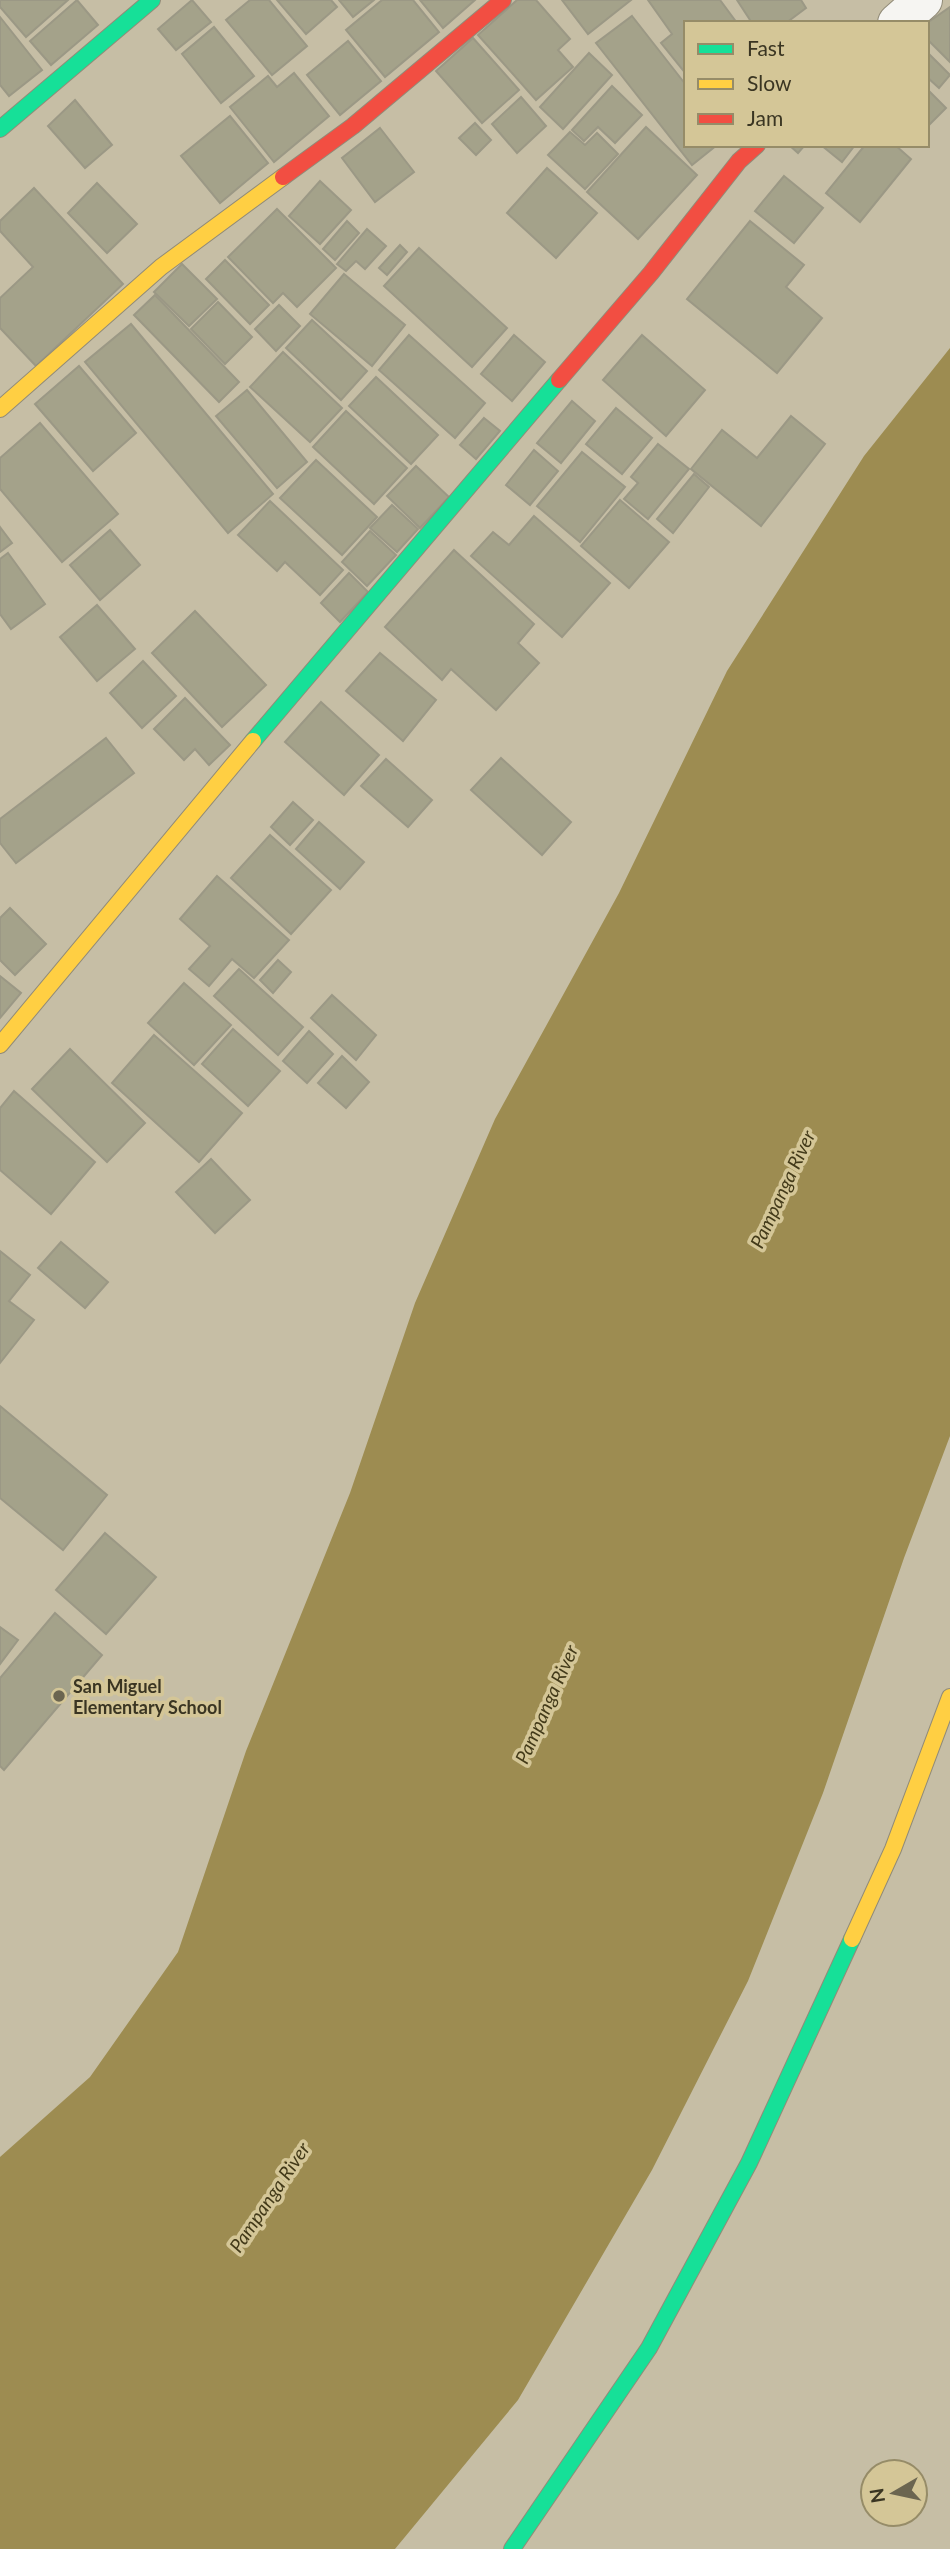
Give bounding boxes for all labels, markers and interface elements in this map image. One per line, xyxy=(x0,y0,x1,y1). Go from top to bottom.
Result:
legend xyxy=(684,21,929,147)
text: Fast xyxy=(747,35,785,60)
text: Slow xyxy=(747,70,792,95)
text: Jam xyxy=(747,105,783,130)
water label: Pampanga River xyxy=(745,1126,820,1252)
water label: Pampanga River xyxy=(510,1641,583,1767)
place label: San Miguel Elementary School xyxy=(73,1675,222,1718)
marker: San Miguel Elementary School xyxy=(51,1688,67,1704)
water label: Pampanga River xyxy=(224,2137,314,2256)
north arrow xyxy=(859,2458,929,2528)
text: N xyxy=(864,2487,889,2505)

